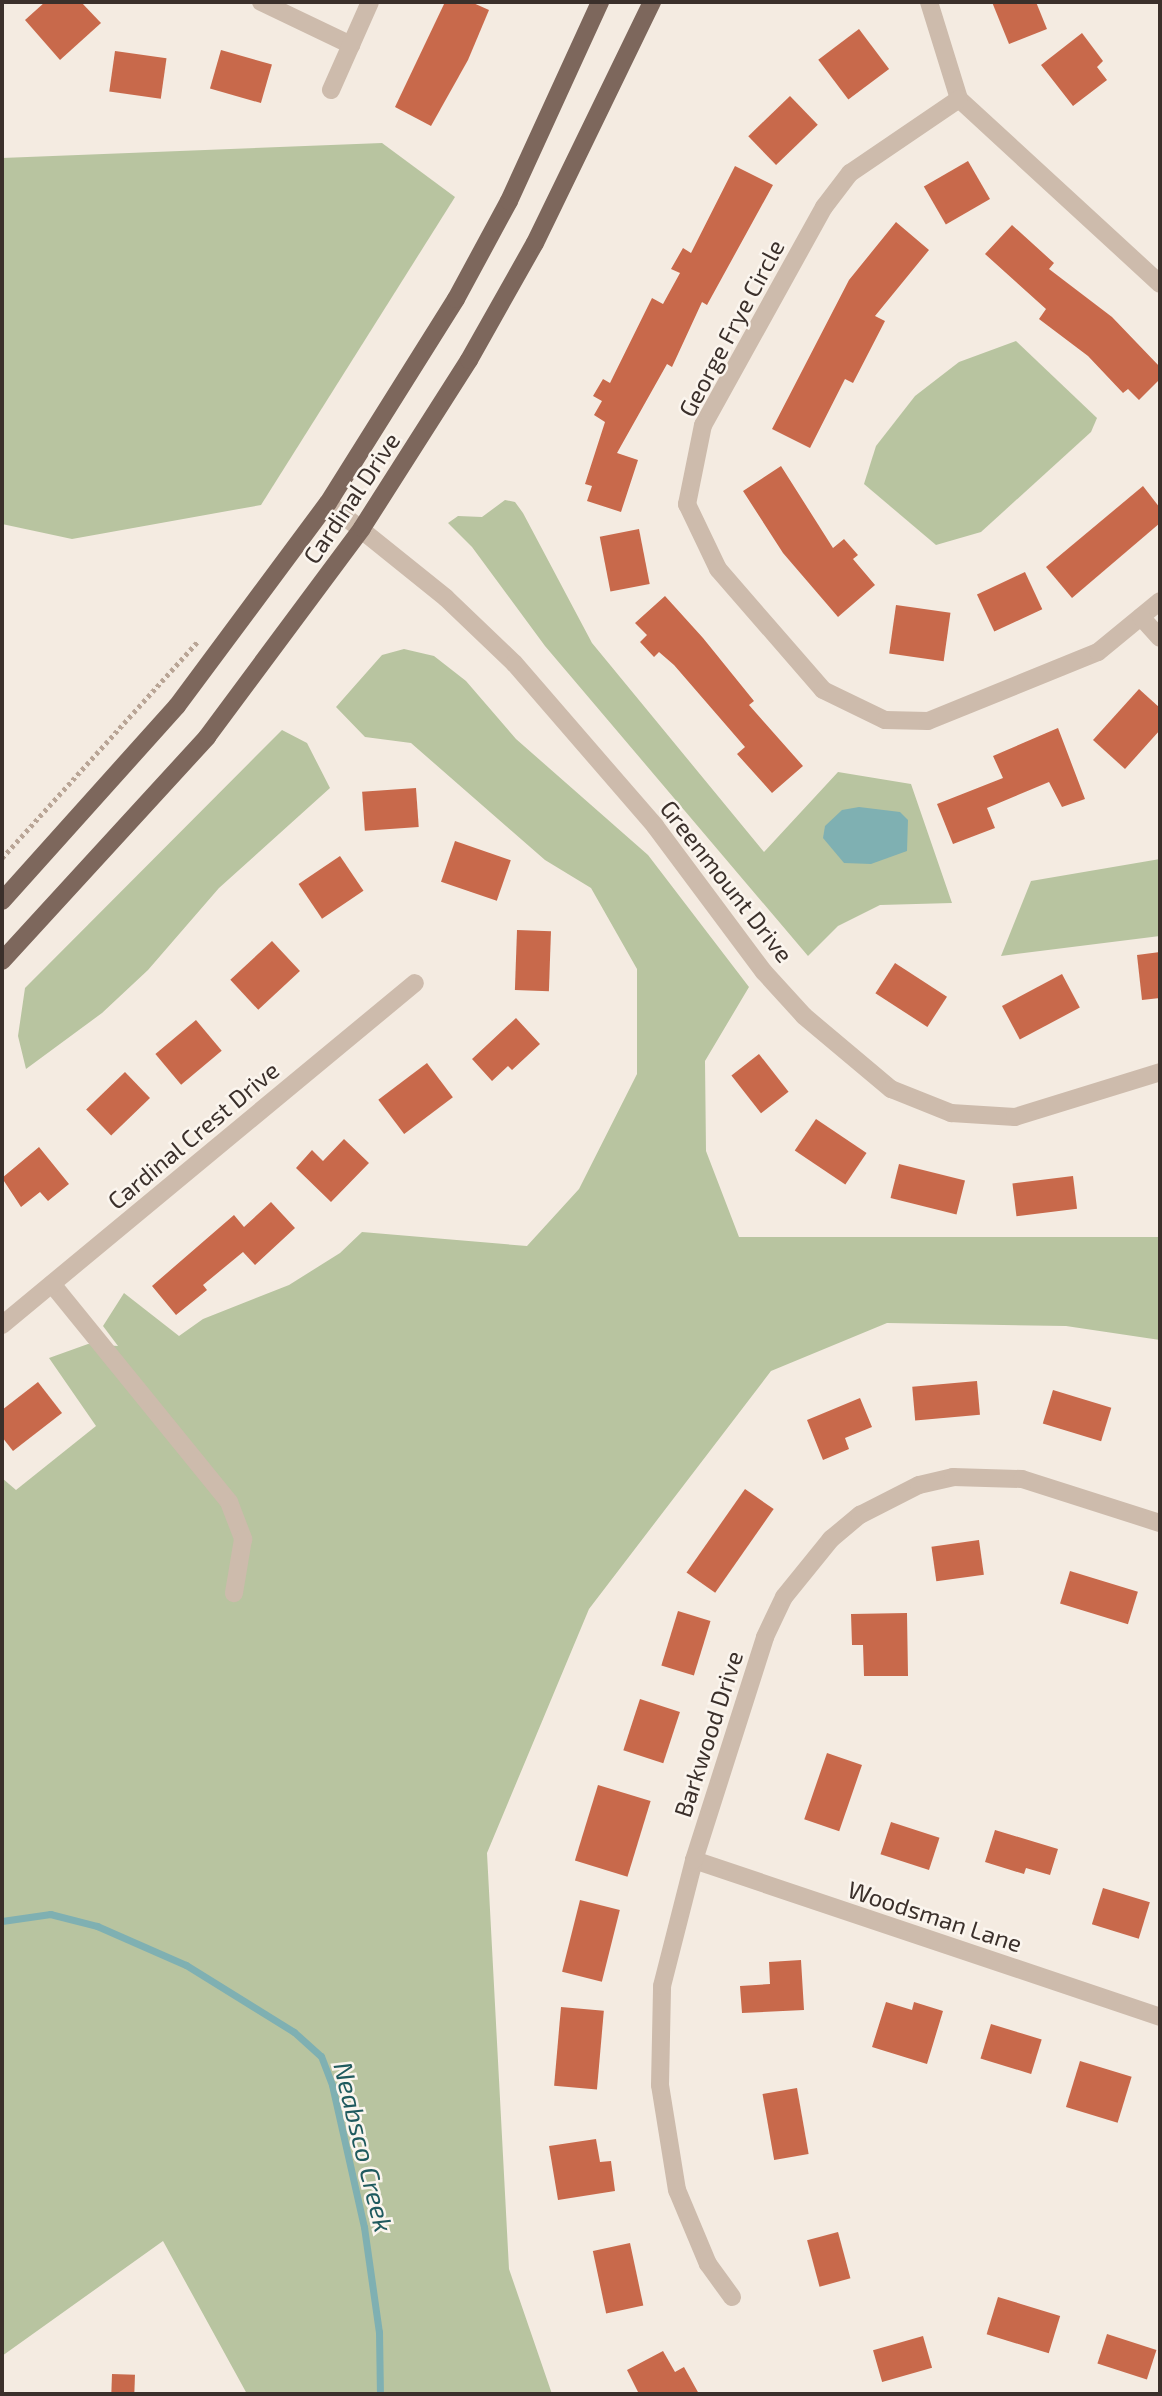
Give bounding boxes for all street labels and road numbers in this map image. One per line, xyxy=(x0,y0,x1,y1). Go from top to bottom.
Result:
street label: George Frye Circle xyxy=(672,235,790,421)
street label: Cardinal Drive xyxy=(296,427,406,569)
street label: Greenmount Drive xyxy=(655,794,799,968)
street label: Cardinal Crest Drive xyxy=(101,1055,285,1215)
street label: Barkwood Drive xyxy=(668,1647,748,1821)
street label: Woodsman Lane xyxy=(844,1874,1026,1958)

